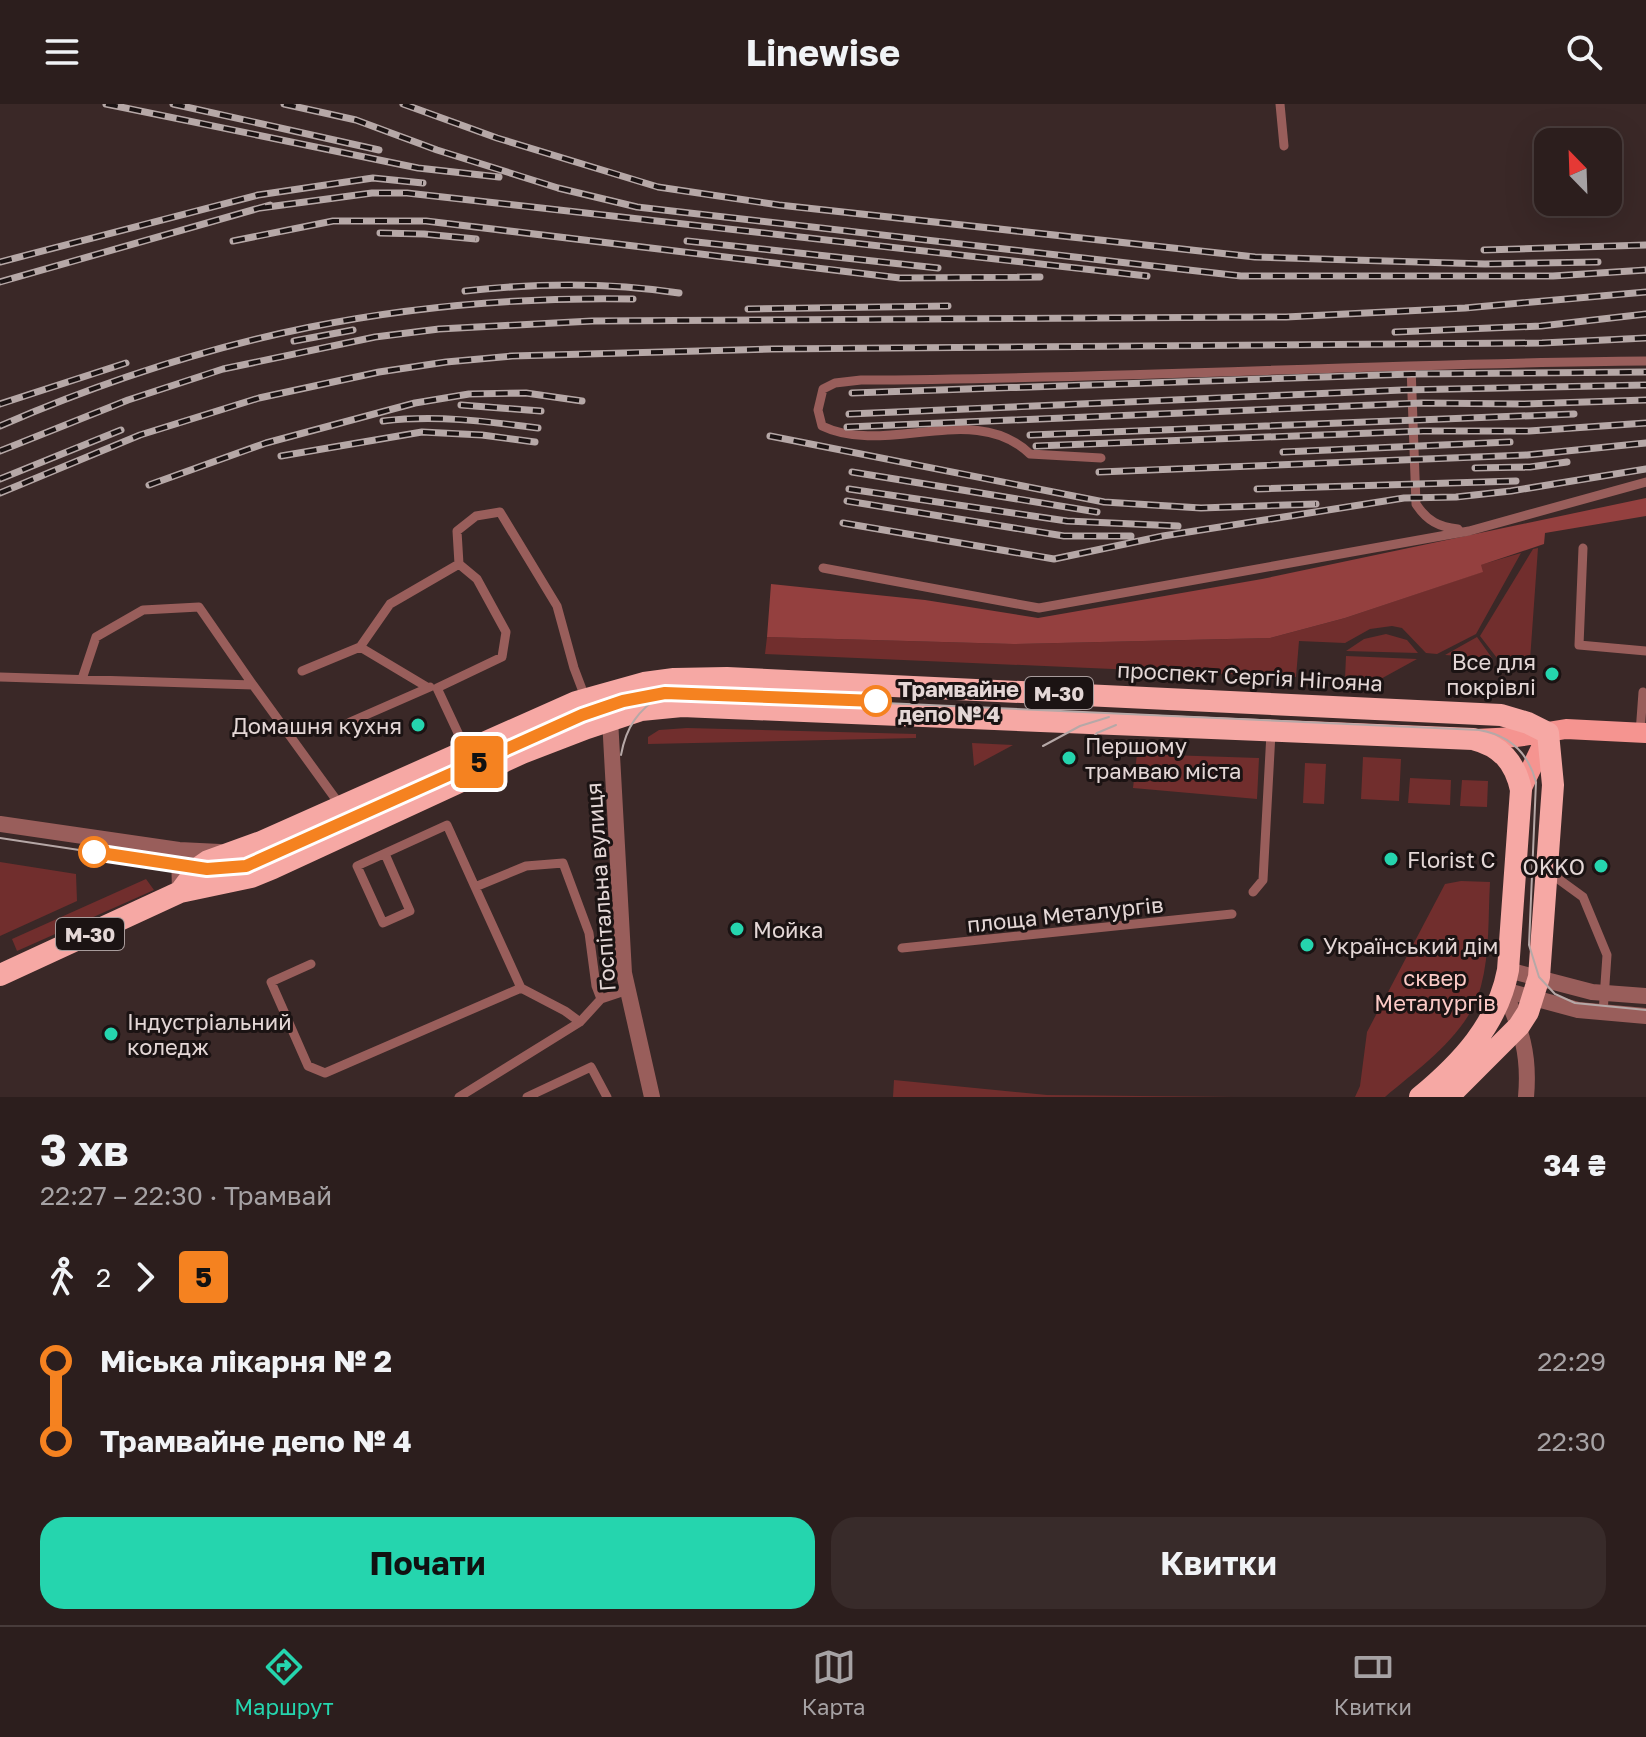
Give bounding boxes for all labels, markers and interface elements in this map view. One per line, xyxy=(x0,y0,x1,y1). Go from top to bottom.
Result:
icon: menu xyxy=(40,30,84,74)
icon: search xyxy=(1562,30,1606,74)
text: Linewise xyxy=(746,31,900,74)
north arrow xyxy=(1534,128,1622,216)
map controls xyxy=(1534,128,1622,216)
place label: Все для покрівлі xyxy=(1446,648,1536,700)
street label: проспект Сергія Нігояна xyxy=(1116,656,1384,696)
marker: Все для покрівлі xyxy=(1543,665,1561,683)
place label: Трамвайне депо № 4 xyxy=(898,675,1019,727)
road number: М-30 xyxy=(1025,677,1093,709)
marker: Трамвайне депо № 4 xyxy=(861,686,891,716)
place label: Домашня кухня xyxy=(232,712,402,739)
marker: Домашня кухня xyxy=(409,716,427,734)
place label: Першому трамваю міста xyxy=(1085,732,1242,784)
line badge: 5 xyxy=(453,736,505,788)
text: 5 xyxy=(470,745,488,778)
marker: Першому трамваю міста xyxy=(1060,749,1078,767)
street label: Госпітальна вулиця xyxy=(579,782,621,992)
unlabelled marker xyxy=(79,837,109,867)
place label: Florist C xyxy=(1407,846,1496,873)
marker: Florist C xyxy=(1382,850,1400,868)
place label: OKKO xyxy=(1523,853,1585,880)
marker: OKKO xyxy=(1592,857,1610,875)
street label: площа Металургів xyxy=(965,890,1165,938)
place label: Мойка xyxy=(753,916,823,943)
road number: М-30 xyxy=(56,918,124,950)
marker: Мойка xyxy=(728,920,746,938)
place label: Український дім xyxy=(1323,932,1498,959)
marker: Український дім xyxy=(1298,936,1316,954)
park label: сквер Металургів xyxy=(1374,964,1496,1016)
place label: Індустріальний коледж xyxy=(127,1008,292,1060)
marker: Індустріальний коледж xyxy=(102,1025,120,1043)
text: 3 хв xyxy=(40,1123,129,1176)
text: 34 ₴ xyxy=(1543,1147,1606,1183)
text: 22:27 – 22:30 · Трамвай xyxy=(40,1180,332,1211)
icon: walk xyxy=(40,1255,84,1299)
icon: forward xyxy=(123,1255,167,1299)
text: 5 xyxy=(195,1260,212,1293)
text: 2 xyxy=(96,1262,111,1293)
text: Міська лікарня № 2 xyxy=(100,1343,392,1379)
text: 22:29 xyxy=(1537,1346,1606,1377)
text: Трамвайне депо № 4 xyxy=(100,1423,412,1459)
text: 22:30 xyxy=(1537,1426,1606,1457)
button: Почати xyxy=(40,1517,815,1609)
button: Квитки xyxy=(831,1517,1606,1609)
tab: Маршрут xyxy=(234,1645,333,1720)
tab: Карта xyxy=(802,1645,865,1720)
tab: Квитки xyxy=(1334,1645,1412,1720)

